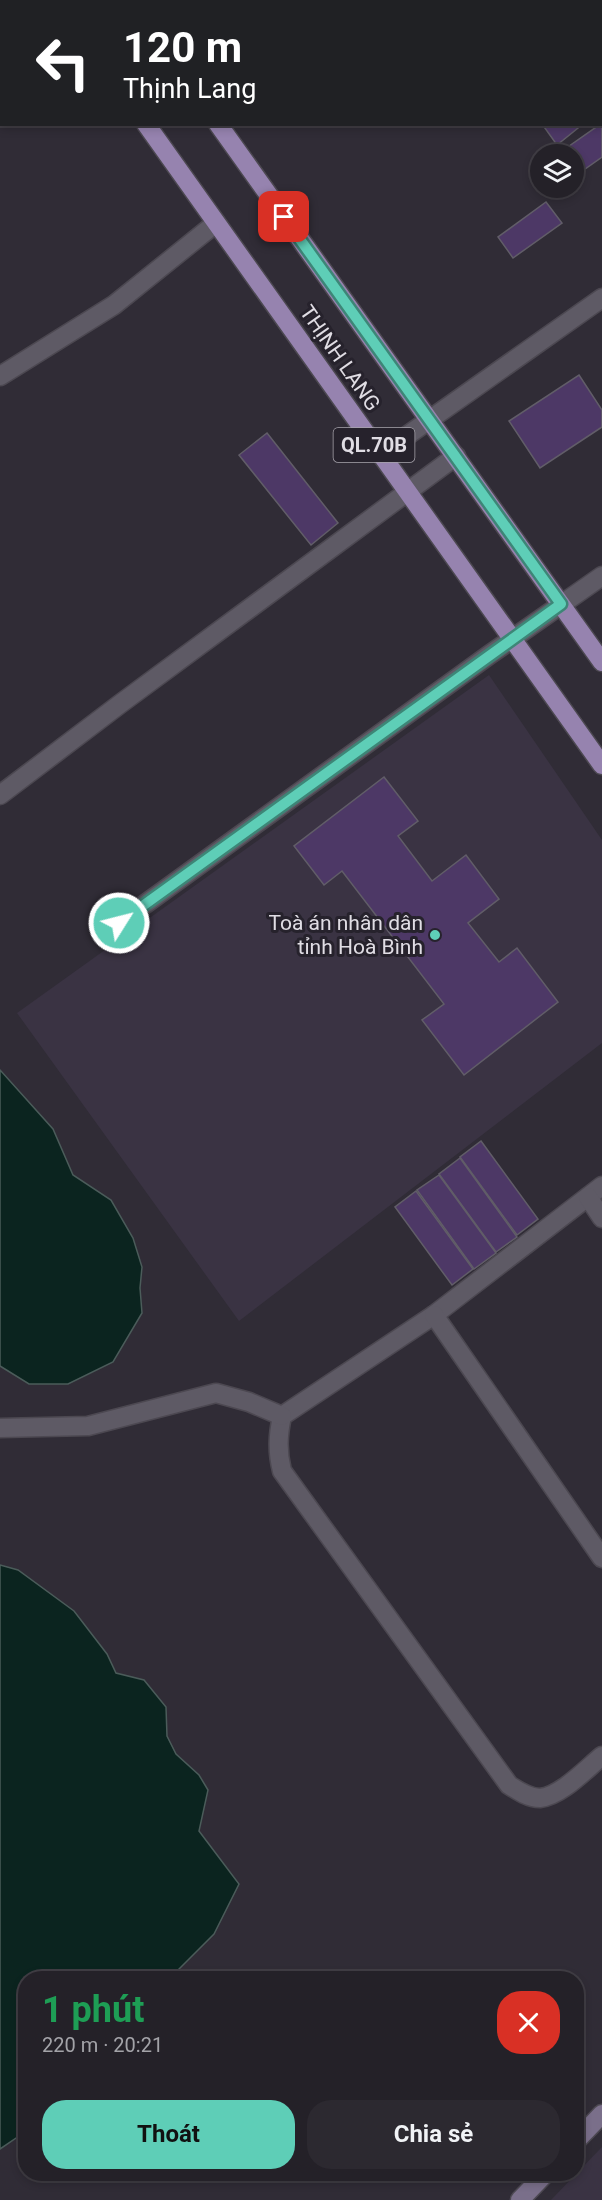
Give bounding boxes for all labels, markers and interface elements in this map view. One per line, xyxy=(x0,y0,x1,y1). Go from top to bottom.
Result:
text: 120 m xyxy=(123,23,242,72)
icon: left xyxy=(24,24,102,102)
text: Thịnh Lang xyxy=(123,73,256,105)
map controls xyxy=(530,144,584,198)
button: layers xyxy=(530,144,584,198)
pin xyxy=(258,191,309,242)
icon: arrive xyxy=(267,200,300,233)
street label: THỊNH LANG xyxy=(295,301,385,415)
road number: QL.70B xyxy=(334,428,415,462)
position arrow xyxy=(87,891,151,955)
place label: Toà án nhân dân tỉnh Hoà Bình xyxy=(268,911,423,959)
marker: Toà án nhân dân tỉnh Hoà Bình xyxy=(428,928,442,942)
text: 1 phút xyxy=(42,1989,144,2031)
button: close xyxy=(497,1991,560,2054)
text: 220 m · 20:21 xyxy=(42,2033,163,2057)
button: Thoát xyxy=(42,2100,295,2169)
button: Chia sẻ xyxy=(307,2100,560,2169)

